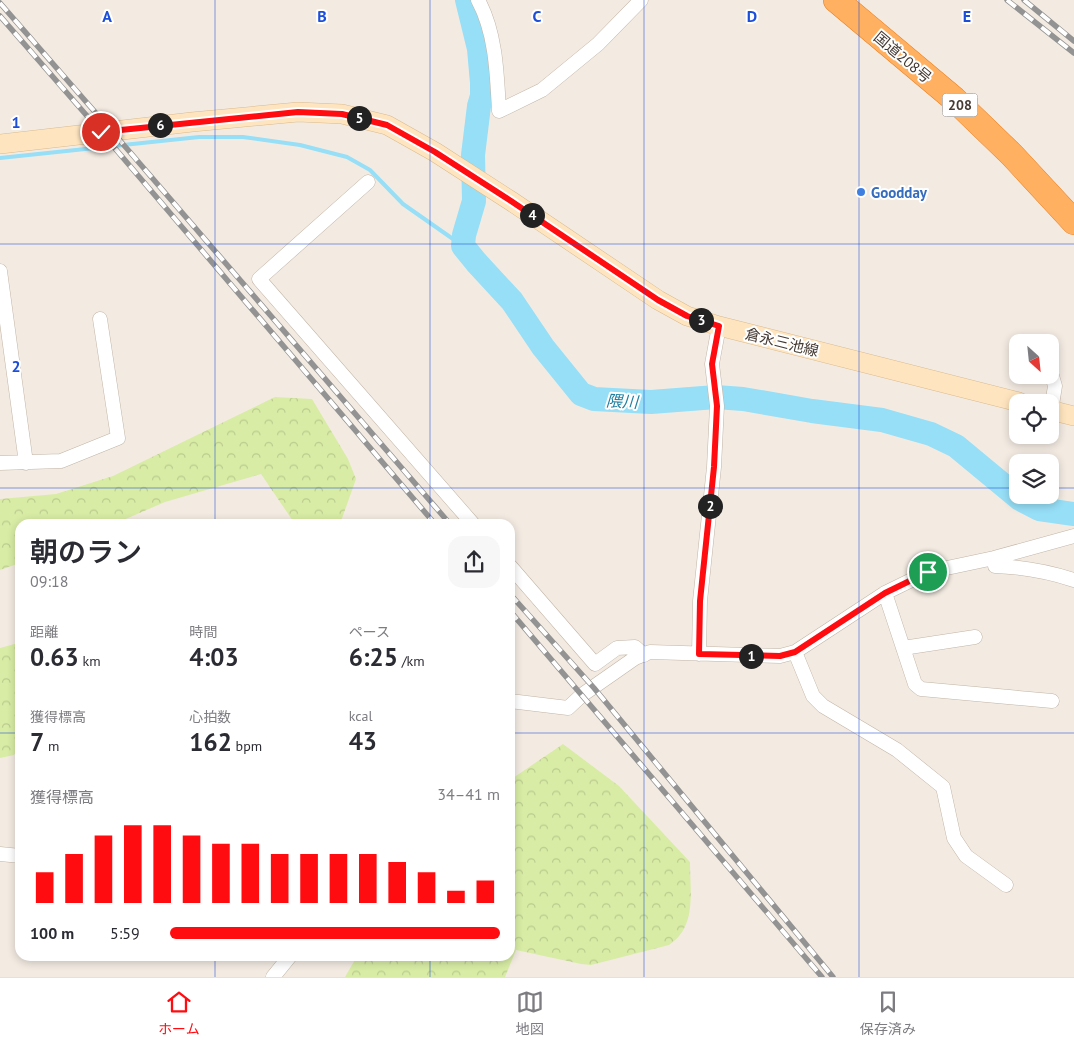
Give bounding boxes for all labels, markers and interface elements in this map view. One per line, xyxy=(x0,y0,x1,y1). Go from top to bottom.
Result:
text: A xyxy=(102,6,112,26)
text: B xyxy=(317,6,327,26)
text: C xyxy=(533,6,542,26)
text: D xyxy=(747,6,757,26)
text: E xyxy=(963,6,971,26)
street label: 国道208号 xyxy=(870,27,936,87)
road number: 208 xyxy=(942,94,978,116)
pin: 5 xyxy=(346,106,372,130)
text: 5 xyxy=(356,109,363,127)
pin xyxy=(80,111,122,153)
text: 1 xyxy=(11,112,21,132)
pin: 6 xyxy=(148,112,172,138)
text: 6 xyxy=(157,116,164,134)
icon: check xyxy=(87,118,115,146)
place label: Goodday xyxy=(871,183,928,202)
marker: Goodday xyxy=(855,186,867,198)
pin: 4 xyxy=(520,202,544,228)
text: 4 xyxy=(529,206,536,224)
pin: 3 xyxy=(688,308,714,332)
text: 3 xyxy=(698,311,705,329)
street label: 倉永三池線 xyxy=(743,324,821,360)
north arrow xyxy=(1009,334,1059,384)
map controls xyxy=(1009,334,1059,504)
text: 2 xyxy=(11,356,21,376)
water label: 隈川 xyxy=(605,390,640,412)
button: locate xyxy=(1009,394,1059,444)
button: layers xyxy=(1009,454,1059,504)
pin: 2 xyxy=(698,494,722,518)
text: 2 xyxy=(707,497,714,515)
text: 朝のラン xyxy=(30,533,142,570)
button: share xyxy=(448,536,500,588)
pin xyxy=(907,551,949,593)
icon: arrive xyxy=(914,558,942,586)
text: 09:18 xyxy=(30,571,68,591)
text: 距離 xyxy=(30,623,58,641)
text: 時間 xyxy=(189,623,217,641)
text: ペース xyxy=(349,623,390,641)
text: 0.63 xyxy=(30,641,79,673)
text: 4:03 xyxy=(189,641,239,673)
text: 6:25 xyxy=(349,641,398,673)
pin: 1 xyxy=(738,644,764,668)
text: 1 xyxy=(748,647,755,665)
text: km xyxy=(79,652,101,670)
text: /km xyxy=(398,652,425,670)
text: kcal xyxy=(349,707,373,725)
text: 獲得標高 xyxy=(30,708,86,726)
text: 心拍数 xyxy=(189,708,231,726)
text: 43 xyxy=(349,725,377,757)
text: 7 xyxy=(30,726,44,758)
text: 162 xyxy=(189,726,232,758)
text: m xyxy=(44,737,59,755)
text: bpm xyxy=(232,737,262,755)
text: 34–41 m xyxy=(437,784,500,804)
text: 獲得標高 xyxy=(30,787,94,807)
text: 100 m xyxy=(30,923,74,943)
text: 5:59 xyxy=(110,923,140,943)
tab: ホーム xyxy=(158,988,200,1038)
tab: 地図 xyxy=(516,988,544,1038)
tab: 保存済み xyxy=(860,988,916,1038)

